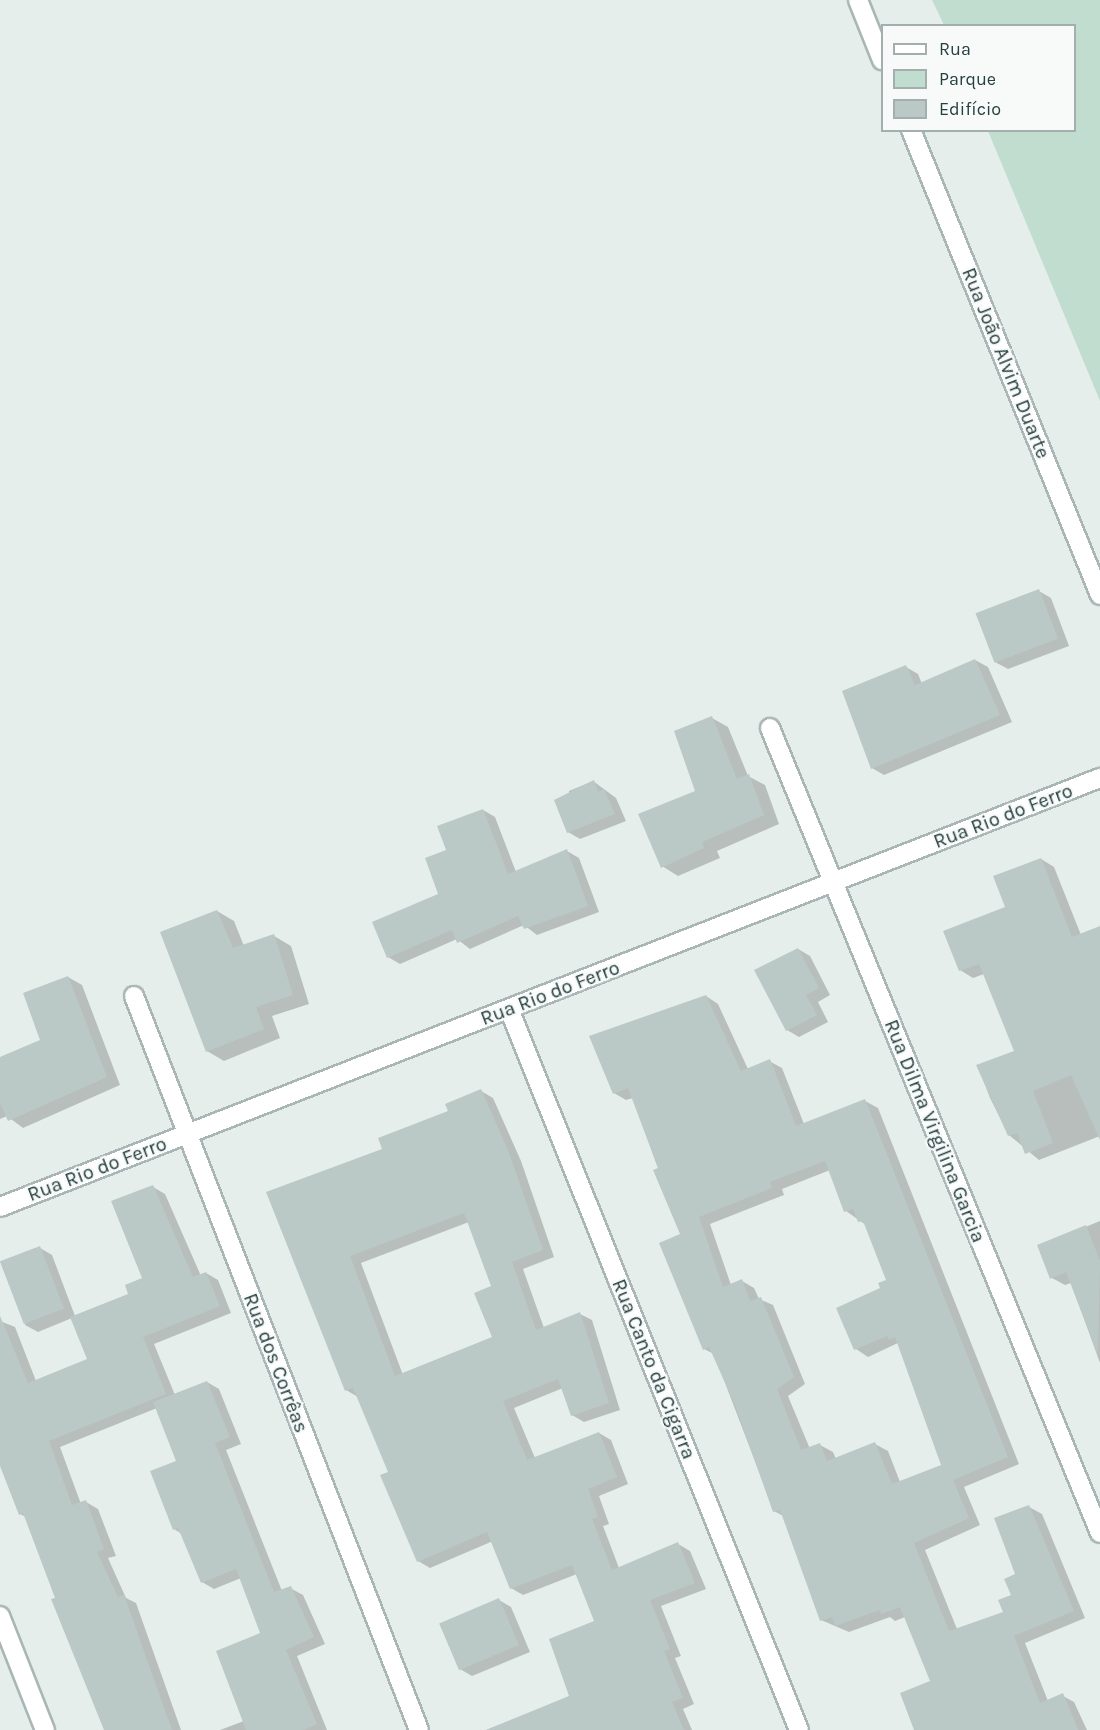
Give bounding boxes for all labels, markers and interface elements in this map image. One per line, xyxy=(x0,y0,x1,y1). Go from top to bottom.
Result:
legend xyxy=(881,24,1076,132)
text: Rua xyxy=(939,38,971,60)
text: Parque xyxy=(939,68,996,90)
text: Edifício xyxy=(939,98,1001,120)
street label: Rua João Alvim Duarte xyxy=(957,264,1055,462)
street label: Rua Rio do Ferro xyxy=(930,778,1076,854)
street label: Rua Rio do Ferro xyxy=(477,955,623,1031)
street label: Rua Dilma Virgilina Garcia xyxy=(879,1016,991,1246)
street label: Rua Rio do Ferro xyxy=(24,1131,170,1207)
street label: Rua Canto da Cigarra xyxy=(607,1275,701,1463)
street label: Rua dos Corrêas xyxy=(238,1290,314,1436)

